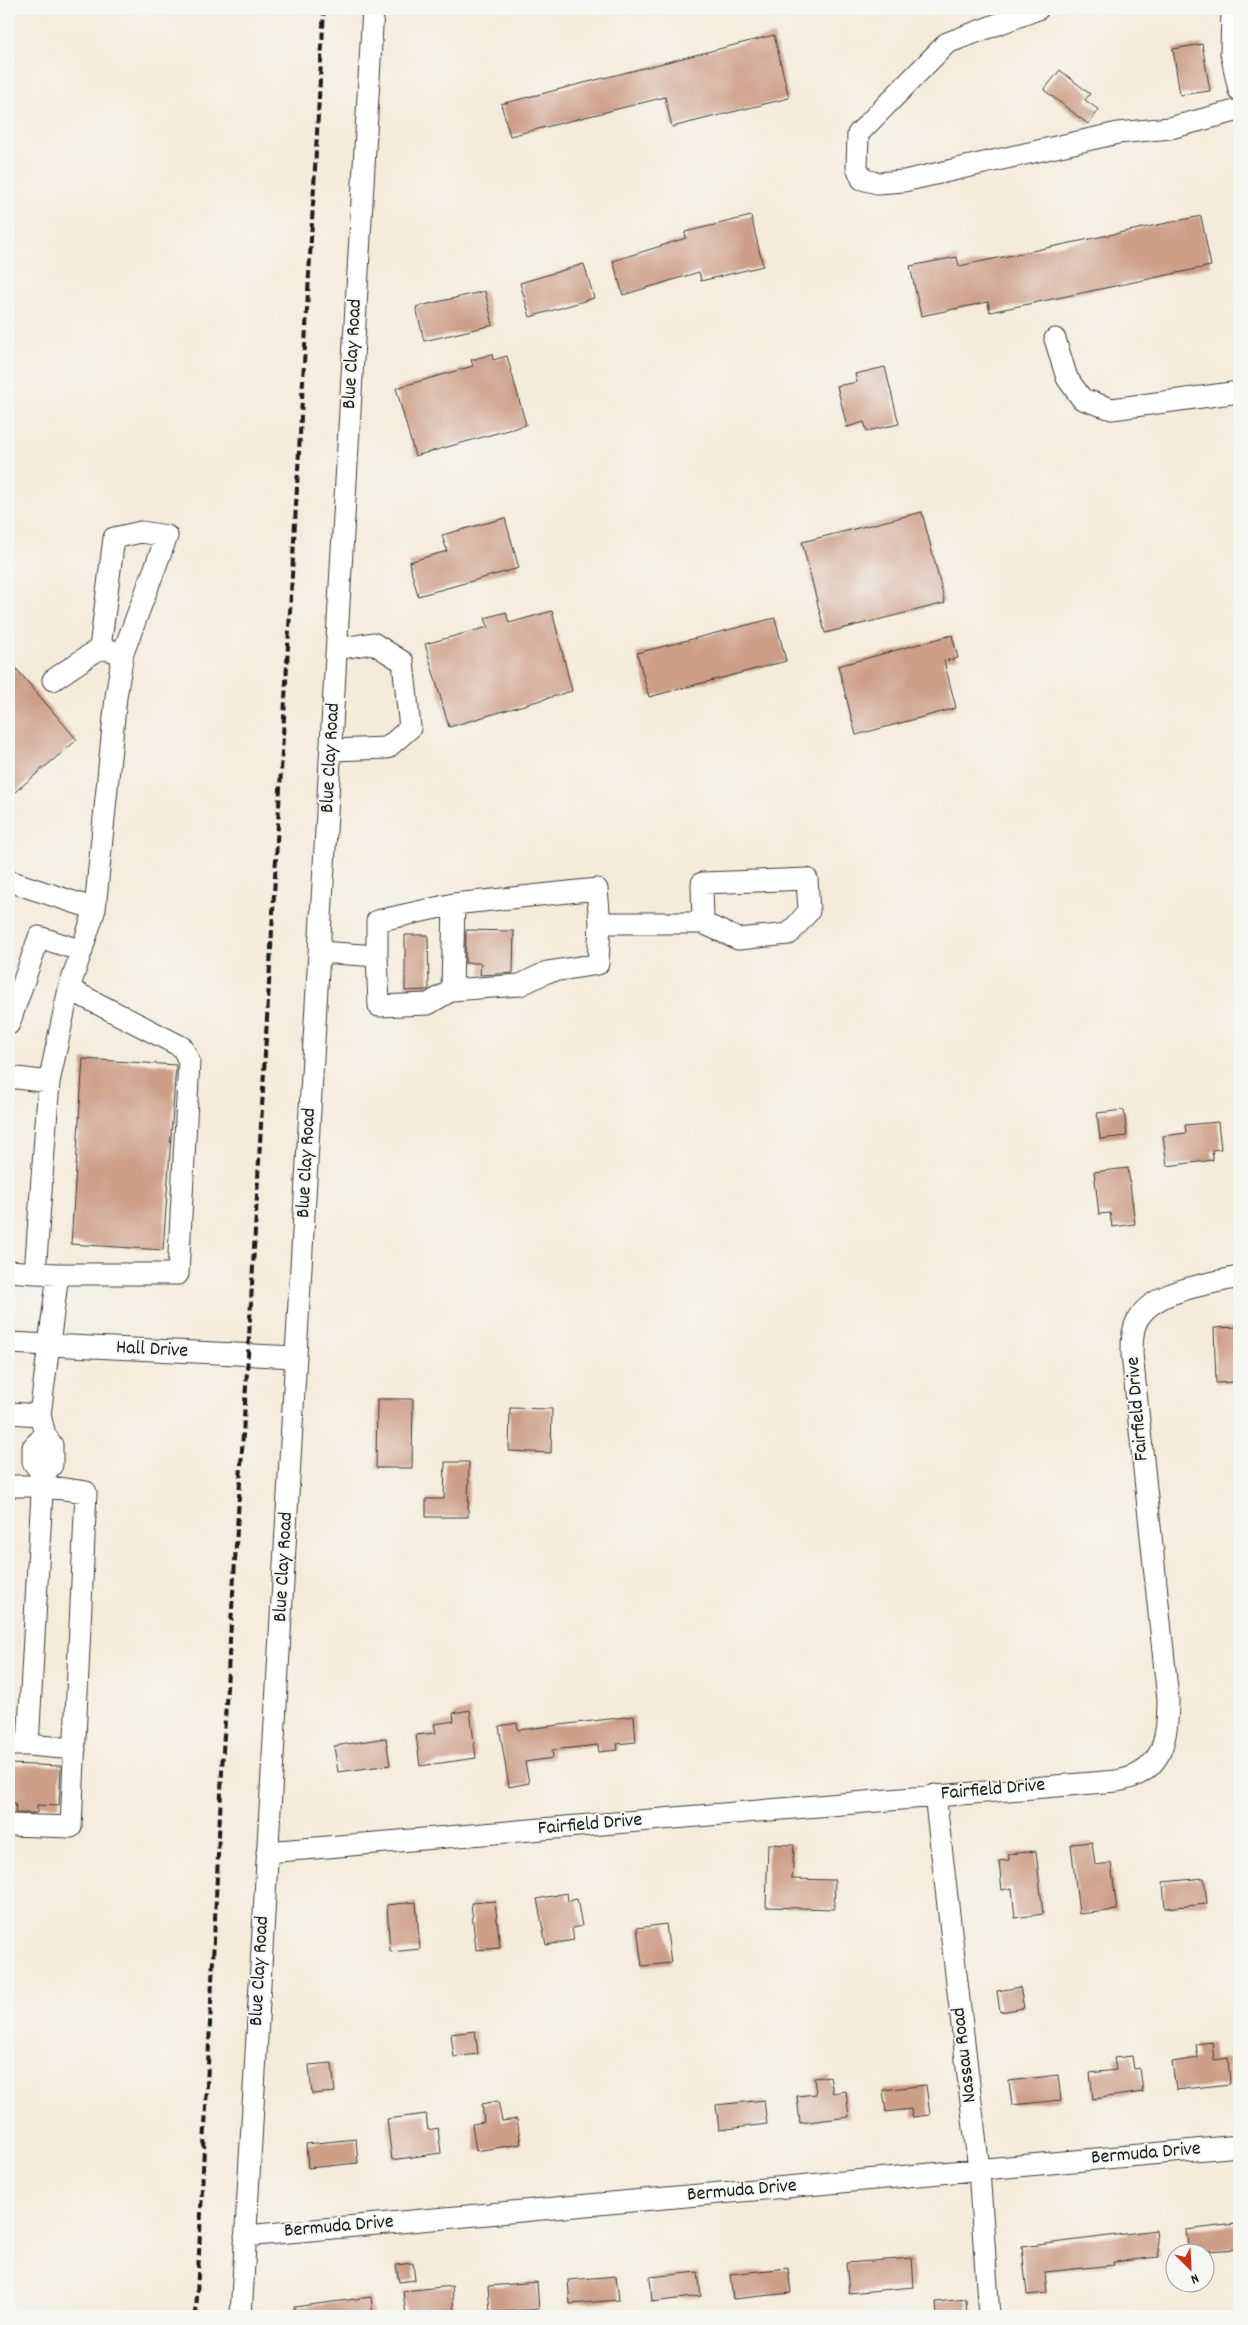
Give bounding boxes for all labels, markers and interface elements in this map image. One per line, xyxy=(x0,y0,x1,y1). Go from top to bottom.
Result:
street label: Blue Clay Road xyxy=(336,298,370,410)
street label: Blue Clay Road xyxy=(314,702,348,814)
street label: Blue Clay Road xyxy=(290,1107,324,1219)
street label: Hall Drive xyxy=(115,1334,189,1366)
street label: Fairfield Drive xyxy=(1119,1355,1157,1462)
street label: Blue Clay Road xyxy=(267,1511,301,1623)
street label: Fairfield Drive xyxy=(940,1771,1047,1809)
street label: Fairfield Drive xyxy=(537,1806,644,1844)
street label: Blue Clay Road xyxy=(243,1915,277,2027)
street label: Nassau Road xyxy=(945,2006,985,2104)
street label: Bermuda Drive xyxy=(1090,2135,1202,2173)
street label: Bermuda Drive xyxy=(686,2172,798,2210)
street label: Bermuda Drive xyxy=(283,2208,395,2246)
north arrow xyxy=(1166,2242,1216,2292)
text: N xyxy=(1187,2268,1202,2289)

